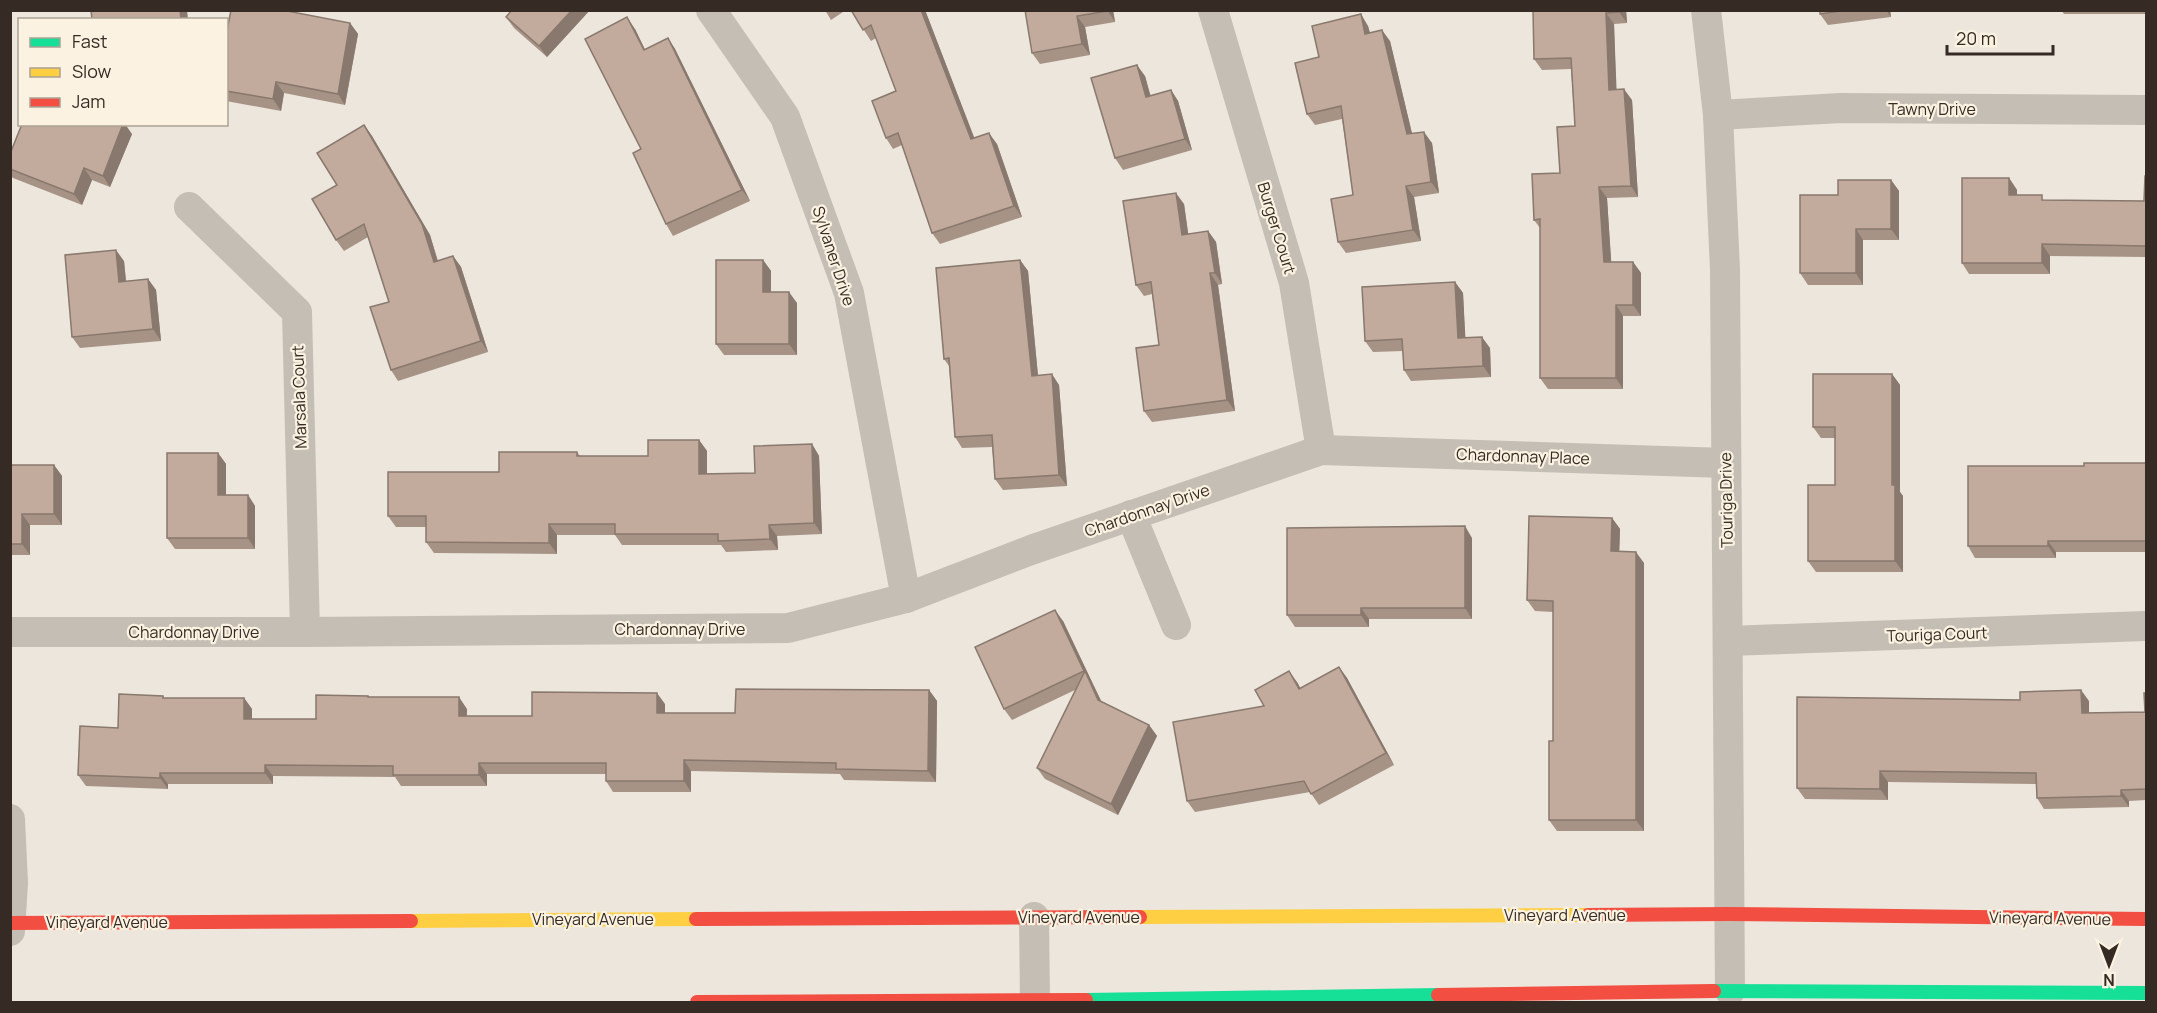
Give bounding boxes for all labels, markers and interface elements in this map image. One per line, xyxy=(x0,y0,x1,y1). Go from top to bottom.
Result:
legend xyxy=(18,18,228,126)
scale bar xyxy=(1947,18,2054,56)
text: 20 m xyxy=(1956,26,1996,50)
text: Fast xyxy=(72,29,107,53)
text: Slow xyxy=(72,59,112,83)
text: Jam xyxy=(72,89,106,113)
street label: Tawny Drive xyxy=(1888,98,1976,120)
street label: Burger Court xyxy=(1253,179,1301,277)
street label: Sylvaner Drive xyxy=(808,203,860,309)
street label: Marsala Court xyxy=(286,345,312,449)
street label: Chardonnay Place xyxy=(1456,443,1590,469)
street label: Touriga Drive xyxy=(1714,452,1738,548)
street label: Chardonnay Drive xyxy=(1082,478,1212,542)
street label: Chardonnay Drive xyxy=(615,618,745,640)
street label: Chardonnay Drive xyxy=(129,621,259,643)
street label: Touriga Court xyxy=(1886,621,1988,647)
street label: Vineyard Avenue xyxy=(1504,904,1626,926)
street label: Vineyard Avenue xyxy=(1018,906,1140,928)
street label: Vineyard Avenue xyxy=(1989,906,2111,930)
street label: Vineyard Avenue xyxy=(532,908,654,930)
street label: Vineyard Avenue xyxy=(46,911,168,933)
north arrow xyxy=(2079,935,2139,995)
text: N xyxy=(2103,969,2115,991)

